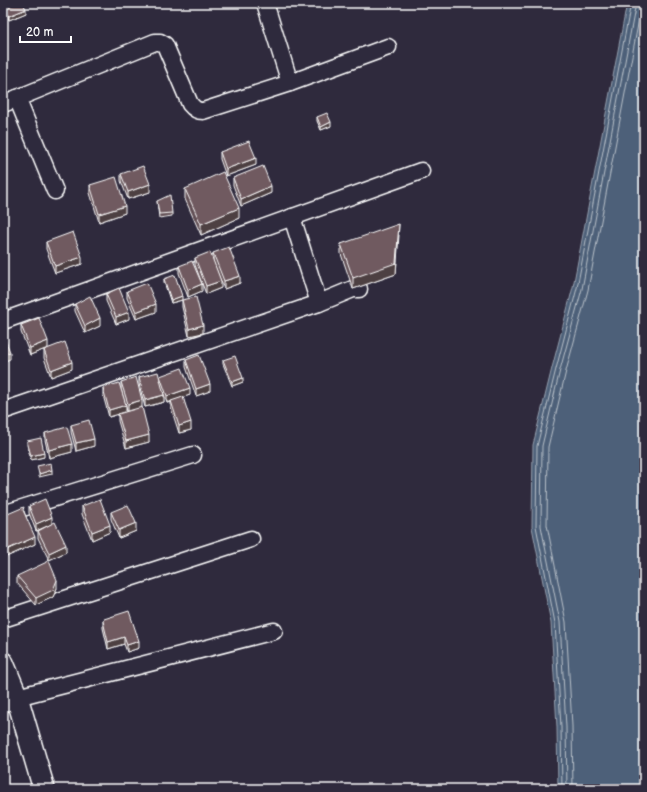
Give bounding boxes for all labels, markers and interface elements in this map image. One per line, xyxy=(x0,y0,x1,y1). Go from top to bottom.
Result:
scale bar xyxy=(20,18,71,44)
text: 20 m xyxy=(26,25,53,40)

